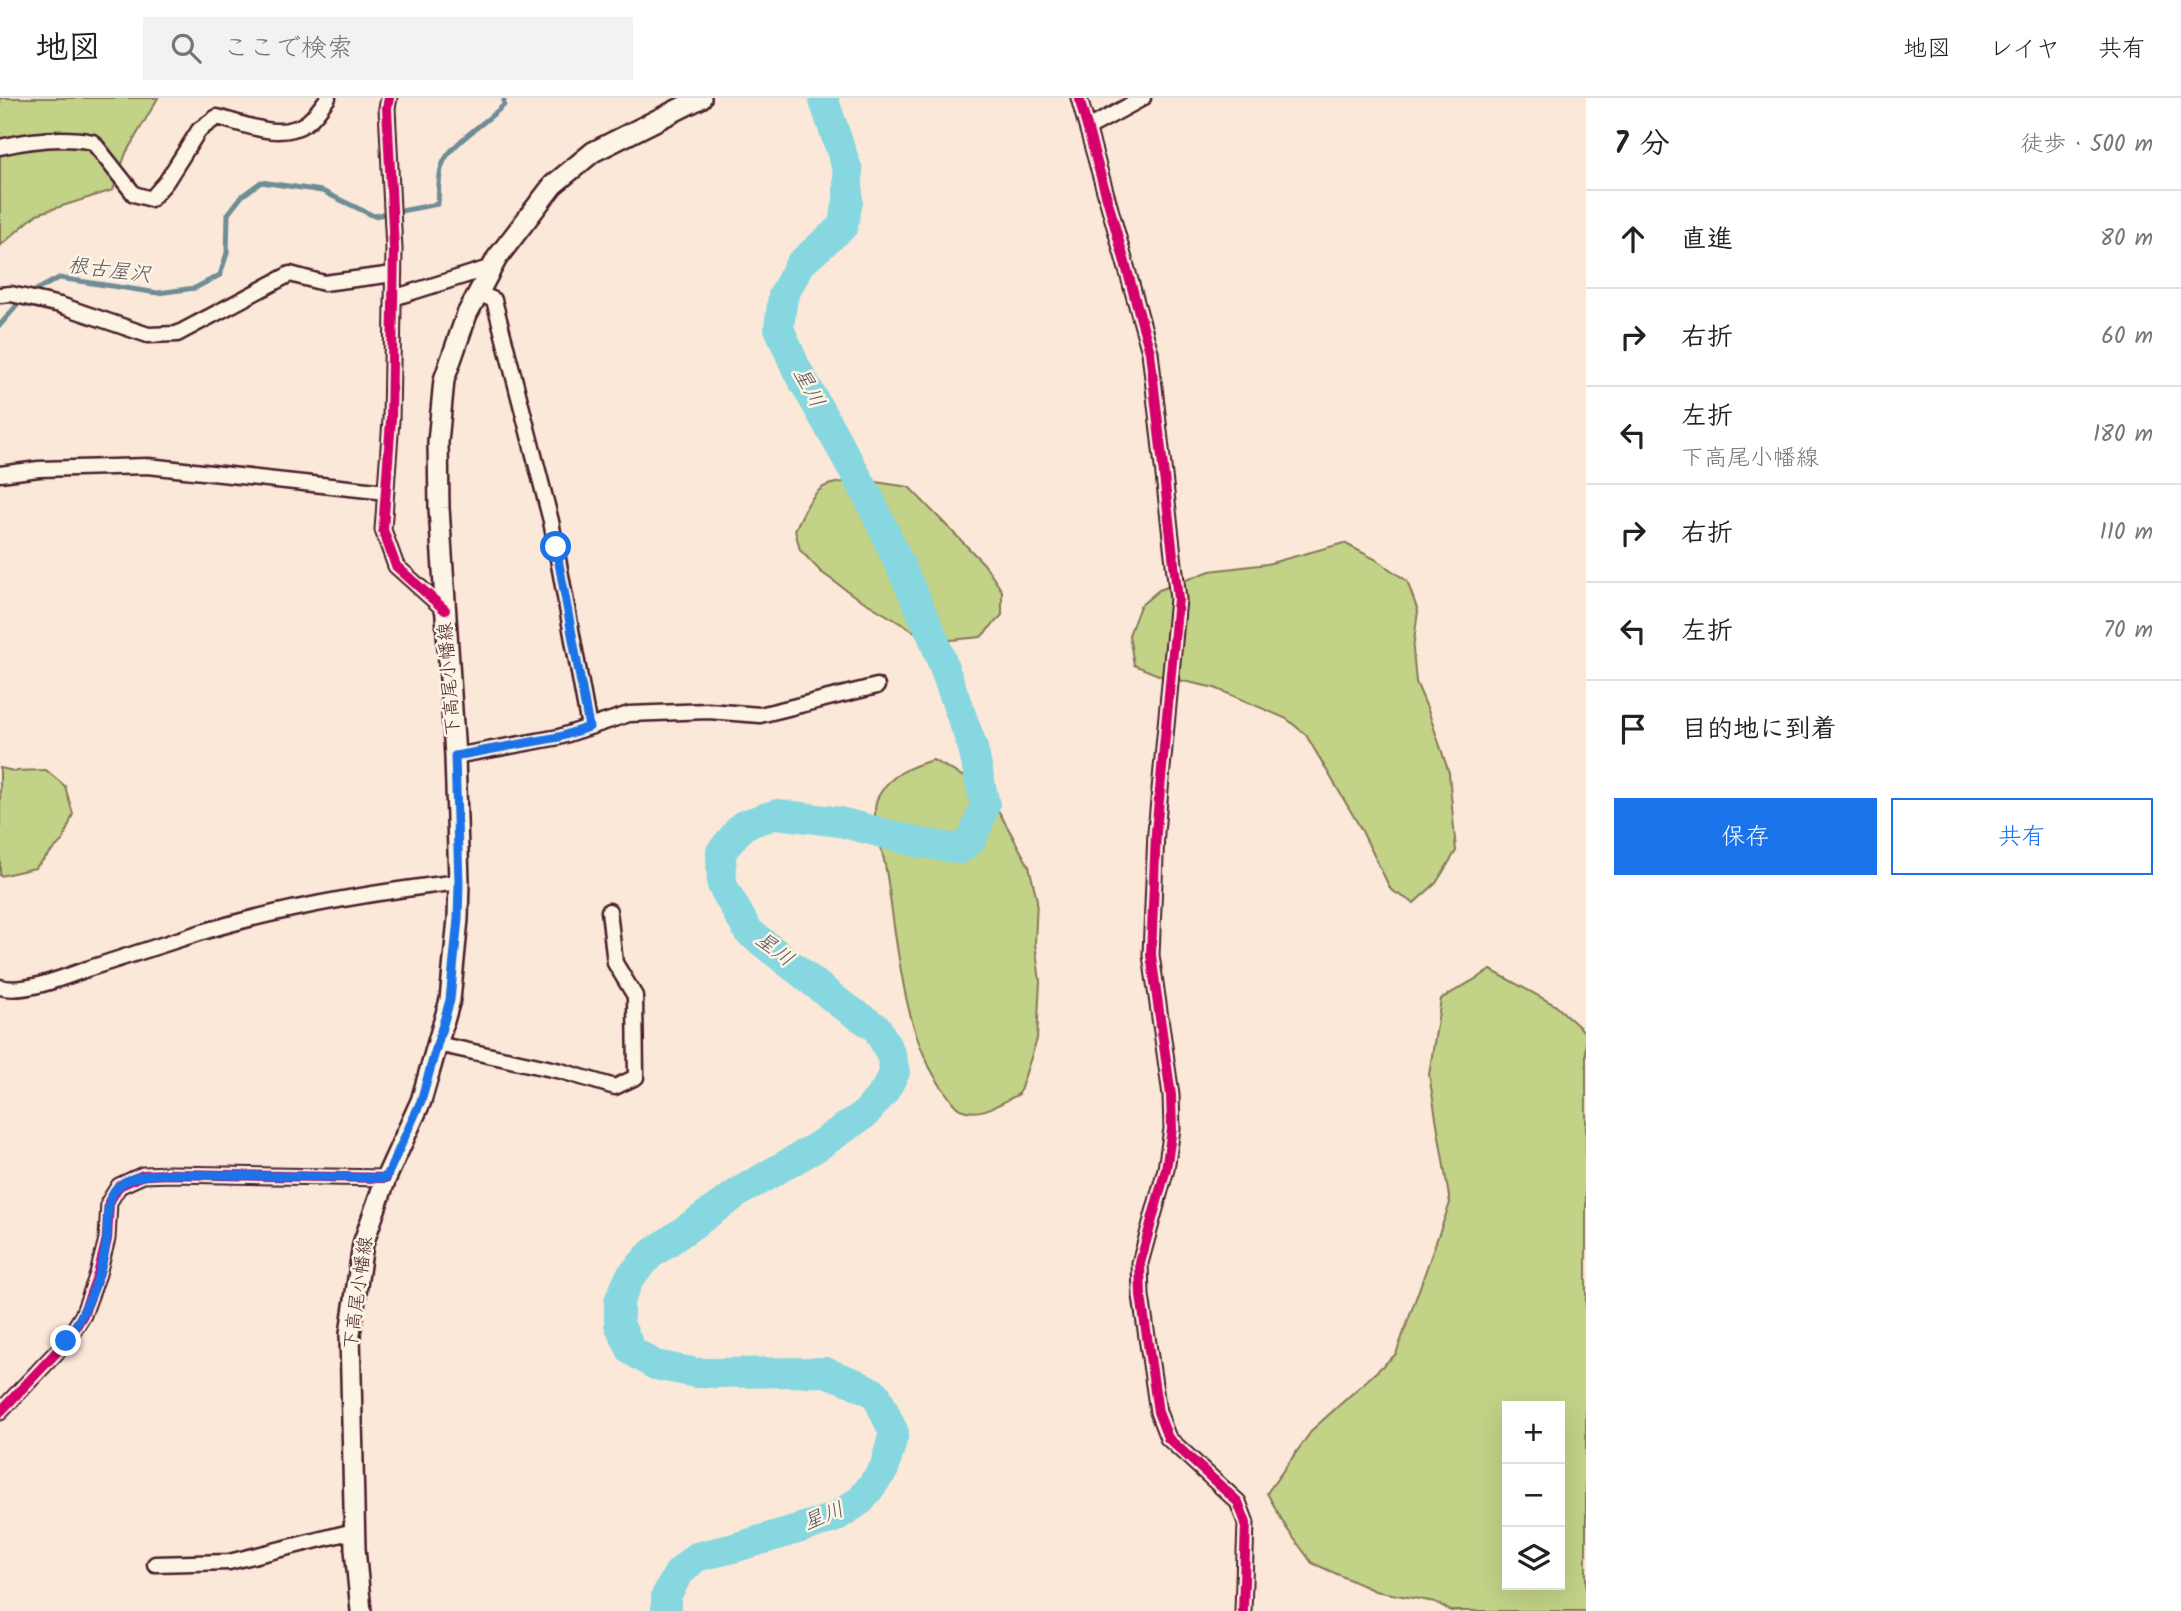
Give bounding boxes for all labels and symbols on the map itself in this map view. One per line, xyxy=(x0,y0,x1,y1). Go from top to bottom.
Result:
water label: 根古屋沢 xyxy=(65,250,154,293)
water label: 星川 xyxy=(784,362,832,414)
route start xyxy=(540,531,571,562)
street label: 下高尾小幡線 xyxy=(431,621,469,737)
water label: 星川 xyxy=(747,924,801,976)
street label: 下高尾小幡線 xyxy=(336,1234,382,1352)
route end xyxy=(50,1325,81,1356)
water label: 星川 xyxy=(798,1494,850,1540)

